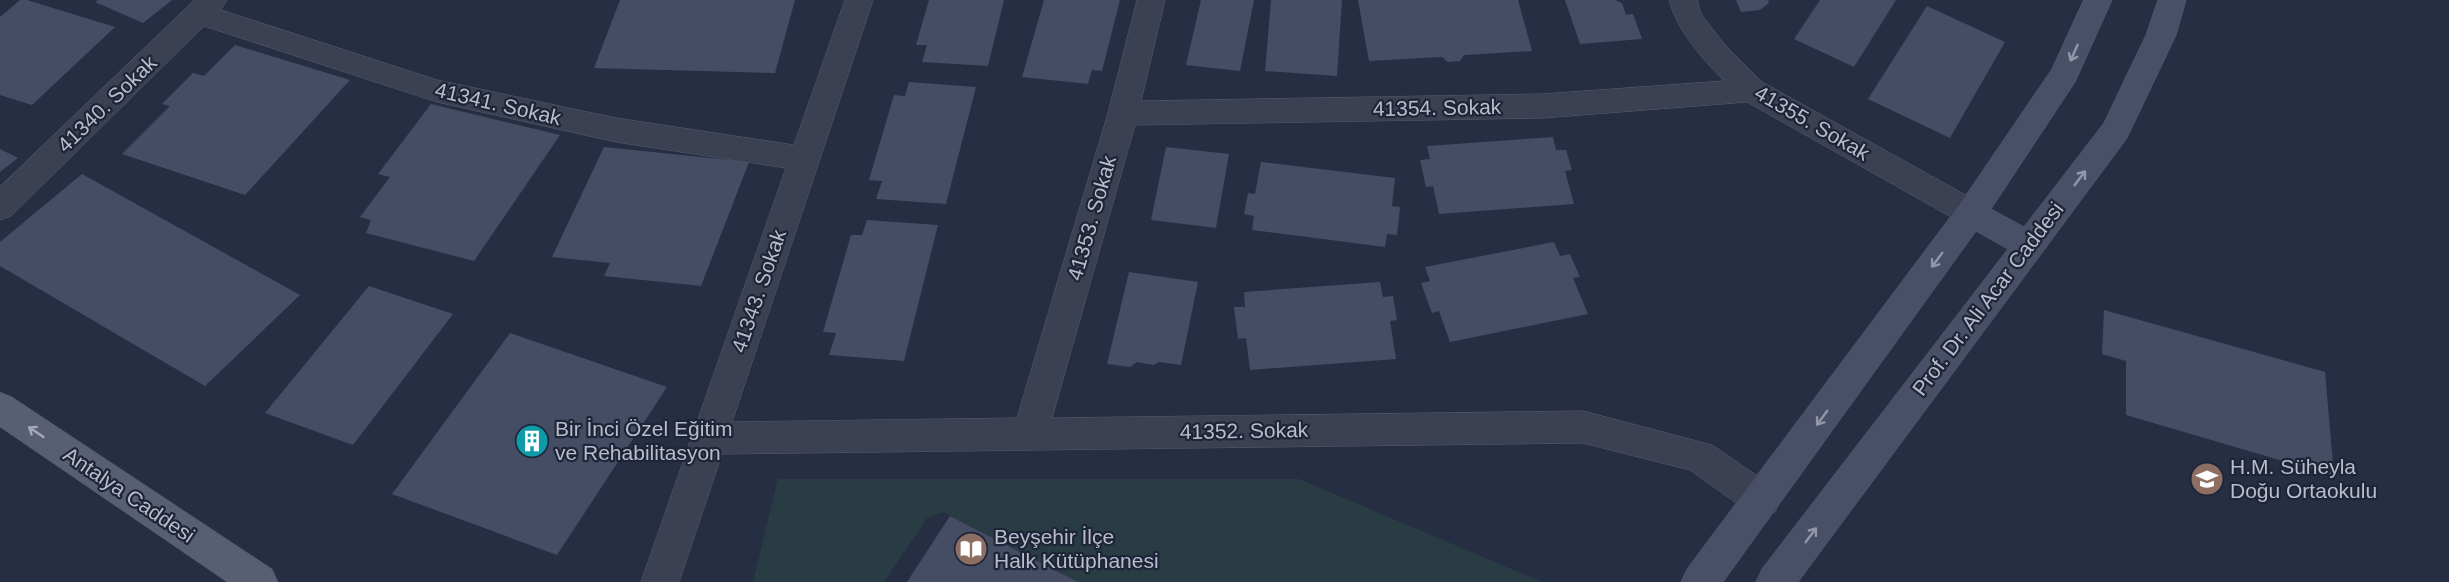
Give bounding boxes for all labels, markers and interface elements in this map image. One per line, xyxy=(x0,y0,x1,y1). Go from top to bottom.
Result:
one-way arrow xyxy=(2068,44,2079,62)
street label: 41340. Sokak xyxy=(52,50,161,157)
street label: 41341. Sokak xyxy=(433,78,564,129)
street label: 41355. Sokak xyxy=(1751,80,1874,165)
street label: 41354. Sokak xyxy=(1373,95,1502,120)
street label: 41353. Sokak xyxy=(1063,152,1120,283)
one-way arrow xyxy=(2073,171,2086,187)
street label: Prof. Dr. Ali Acar Caddesi xyxy=(1907,198,2068,400)
street label: 41343. Sokak xyxy=(727,226,790,355)
one-way arrow xyxy=(1931,251,1943,267)
one-way arrow xyxy=(1816,409,1828,425)
place label: Bir İnci Özel Eğitim ve Rehabilitasyon xyxy=(555,417,732,464)
street label: 41352. Sokak xyxy=(1180,418,1309,443)
building icon: Bir İnci Özel Eğitim ve Rehabilitasyon xyxy=(514,423,550,459)
one-way arrow xyxy=(28,426,45,438)
street label: Antalya Caddesi xyxy=(59,442,199,547)
place label: H.M. Süheyla Doğu Ortaokulu xyxy=(2230,455,2377,502)
school or university icon: H.M. Süheyla Doğu Ortaokulu xyxy=(2189,461,2225,497)
place label: Beyşehir İlçe Halk Kütüphanesi xyxy=(994,525,1159,572)
one-way arrow xyxy=(1804,528,1817,544)
library icon: Beyşehir İlçe Halk Kütüphanesi xyxy=(953,531,989,567)

